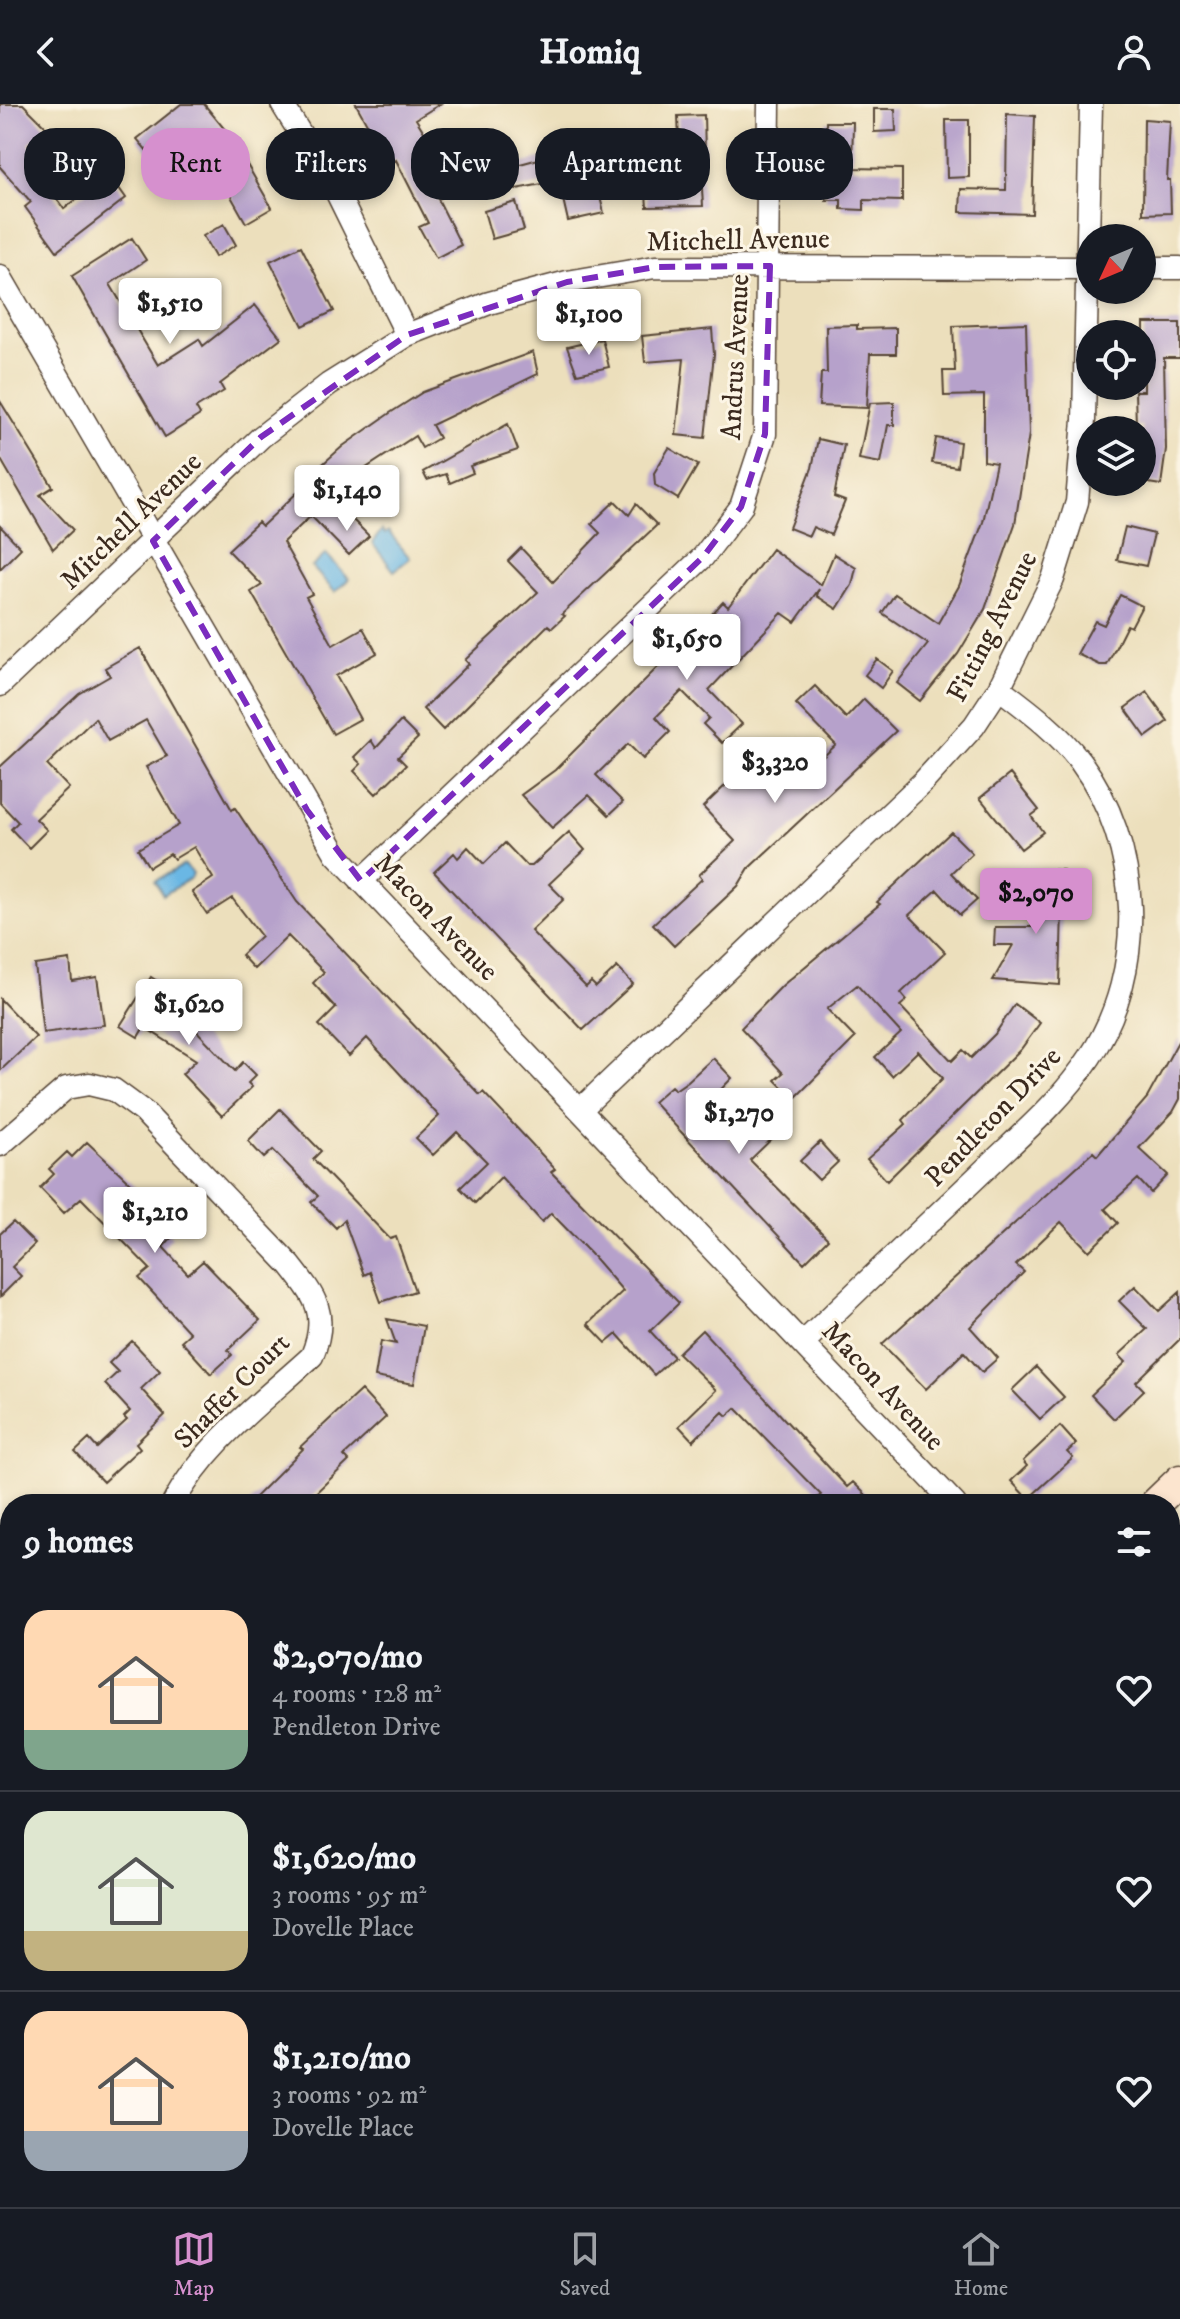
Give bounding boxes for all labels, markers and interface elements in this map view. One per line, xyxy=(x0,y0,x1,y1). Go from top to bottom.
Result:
icon: back xyxy=(24,30,68,74)
text: Homiq xyxy=(539,30,641,75)
icon: person xyxy=(1112,30,1156,74)
chip: Buy xyxy=(24,128,125,200)
chip: Rent xyxy=(141,128,250,200)
chip: Filters xyxy=(266,128,395,200)
chip: New xyxy=(411,128,519,200)
chip: Apartment xyxy=(535,128,710,200)
chip: House xyxy=(726,128,853,200)
street label: Mitchell Avenue xyxy=(646,221,830,260)
north arrow xyxy=(1076,224,1156,304)
map controls xyxy=(1076,224,1156,496)
street label: Andrus Avenue xyxy=(714,273,757,441)
pin: $1,510 xyxy=(105,278,235,346)
text: $1,510 xyxy=(137,287,203,320)
pin: $1,100 xyxy=(524,289,654,357)
text: $1,100 xyxy=(555,298,623,331)
button: locate xyxy=(1076,320,1156,400)
button: layers xyxy=(1076,416,1156,496)
street label: Mitchell Avenue xyxy=(53,445,209,597)
pin: $1,140 xyxy=(282,465,412,533)
text: $1,140 xyxy=(312,474,382,507)
street label: Fitting Avenue xyxy=(939,545,1045,708)
pin: $1,650 xyxy=(622,614,752,682)
text: $1,650 xyxy=(651,623,723,656)
pin: $3,320 xyxy=(710,737,840,805)
text: $3,320 xyxy=(741,746,809,779)
street label: Macon Avenue xyxy=(366,846,506,988)
pin: $2,070 xyxy=(971,868,1101,936)
text: $2,070 xyxy=(998,877,1074,910)
pin: $1,620 xyxy=(124,979,254,1047)
text: $1,620 xyxy=(153,988,225,1021)
street label: Pendleton Drive xyxy=(917,1040,1069,1194)
pin: $1,270 xyxy=(674,1088,804,1156)
text: $1,270 xyxy=(704,1097,774,1130)
pin: $1,210 xyxy=(90,1187,220,1255)
text: $1,210 xyxy=(122,1196,188,1229)
street label: Macon Avenue xyxy=(814,1314,952,1458)
street label: Shaffer Court xyxy=(167,1326,297,1456)
icon: filters xyxy=(1112,1520,1156,1564)
text: 9 homes xyxy=(24,1521,133,1563)
text: $2,070/mo xyxy=(272,1636,423,1678)
icon: home xyxy=(88,1642,184,1738)
icon: heart xyxy=(1112,1668,1156,1712)
text: 4 rooms · 128 m² xyxy=(272,1678,441,1711)
text: Pendleton Drive xyxy=(272,1711,441,1744)
text: $1,620/mo xyxy=(272,1837,416,1879)
icon: home xyxy=(88,1843,184,1939)
icon: heart xyxy=(1112,1869,1156,1913)
text: 3 rooms · 95 m² xyxy=(272,1879,427,1912)
text: Dovelle Place xyxy=(272,1912,414,1945)
text: $1,210/mo xyxy=(272,2037,411,2079)
icon: home xyxy=(88,2043,184,2139)
icon: heart xyxy=(1112,2069,1156,2113)
text: 3 rooms · 92 m² xyxy=(272,2079,426,2112)
text: Dovelle Place xyxy=(272,2112,414,2145)
tab: Map xyxy=(172,2227,216,2302)
tab: Saved xyxy=(560,2227,610,2302)
tab: Home xyxy=(954,2227,1008,2302)

